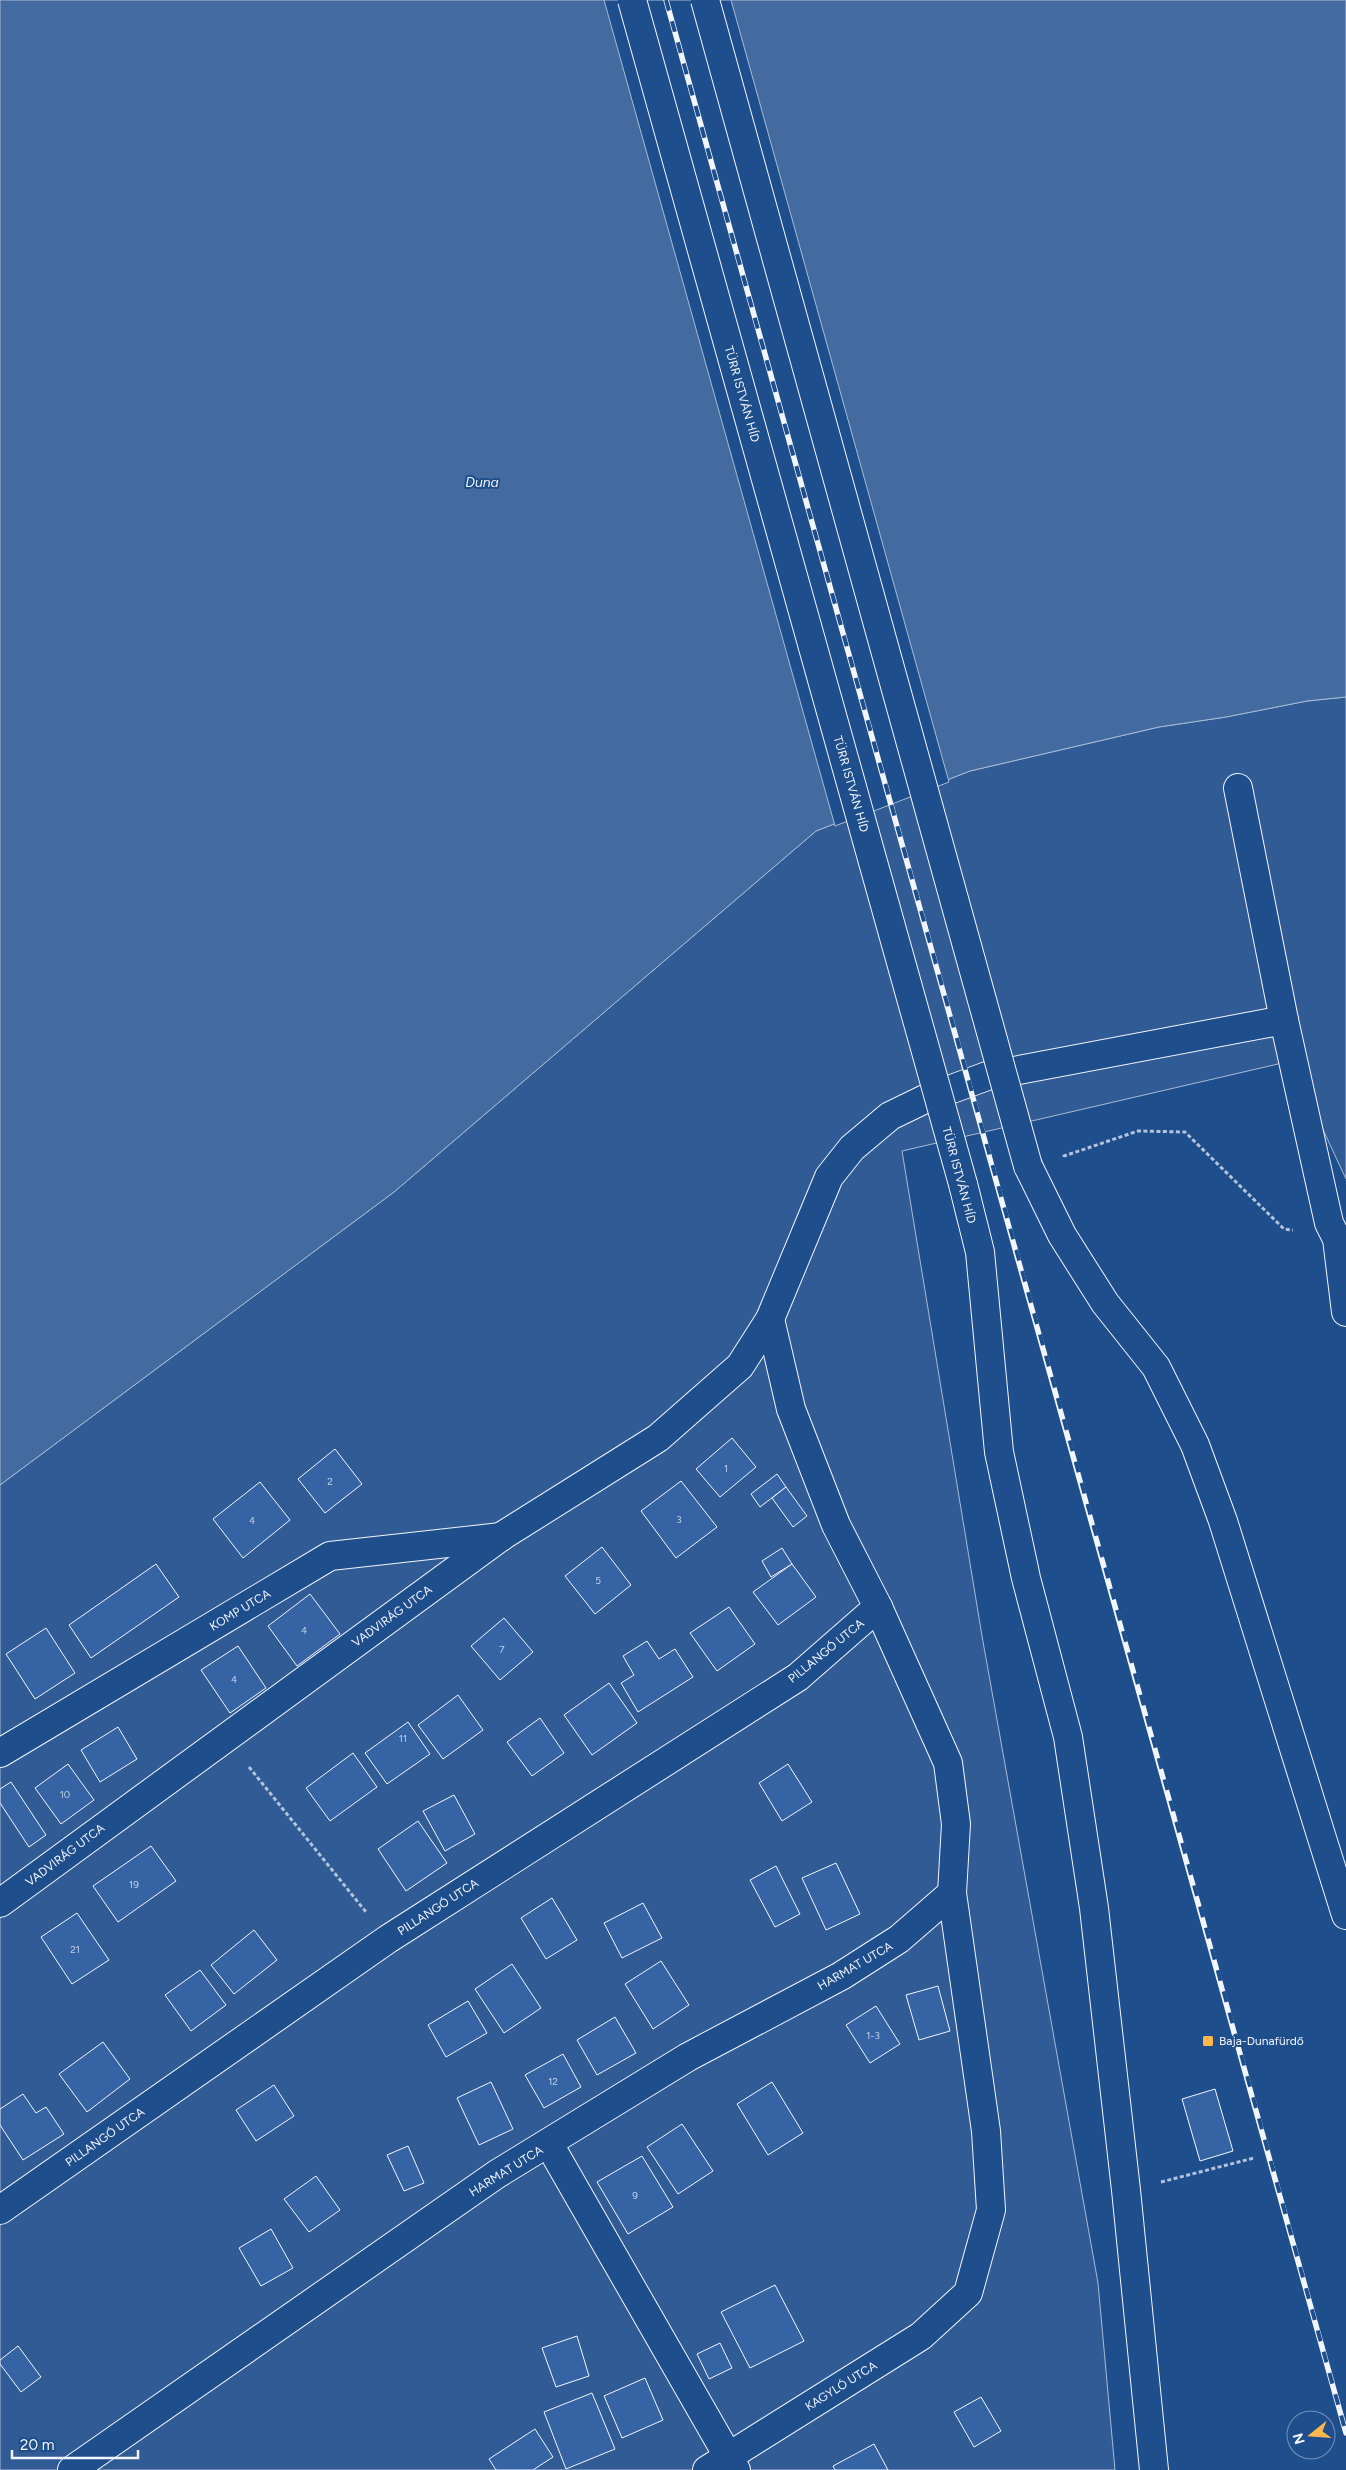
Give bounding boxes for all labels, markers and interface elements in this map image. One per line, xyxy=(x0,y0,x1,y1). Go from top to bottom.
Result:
street label: TÜRR ISTVÁN HÍD xyxy=(722,344,762,444)
water label: Duna xyxy=(465,474,499,491)
street label: TÜRR ISTVÁN HÍD xyxy=(831,734,871,834)
street label: TÜRR ISTVÁN HÍD xyxy=(939,1125,979,1225)
house number: 1 xyxy=(724,1462,728,1475)
house number: 2 xyxy=(327,1475,333,1488)
house number: 3 xyxy=(676,1513,682,1526)
house number: 4 xyxy=(249,1514,255,1527)
house number: 5 xyxy=(595,1574,601,1587)
street label: VADVIRÁG UTCA xyxy=(349,1582,435,1650)
street label: KOMP UTCA xyxy=(207,1586,273,1634)
street label: PILLANGÓ UTCA xyxy=(785,1616,867,1686)
house number: 4 xyxy=(301,1624,307,1637)
house number: 7 xyxy=(499,1643,505,1656)
house number: 4 xyxy=(231,1673,237,1686)
house number: 11 xyxy=(399,1732,407,1745)
house number: 10 xyxy=(60,1788,70,1801)
street label: VADVIRÁG UTCA xyxy=(23,1821,107,1889)
street label: PILLANGÓ UTCA xyxy=(395,1876,481,1938)
house number: 19 xyxy=(129,1878,139,1891)
street label: HARMAT UTCA xyxy=(815,1939,895,1993)
house number: 21 xyxy=(70,1943,80,1956)
house number: 1-3 xyxy=(866,2029,880,2042)
marker: Baja-Dunafürdő xyxy=(1201,2034,1215,2048)
place label: Baja-Dunafürdő xyxy=(1219,2034,1304,2048)
house number: 12 xyxy=(548,2075,558,2088)
street label: PILLANGÓ UTCA xyxy=(63,2105,147,2169)
street label: HARMAT UTCA xyxy=(467,2143,545,2199)
house number: 9 xyxy=(632,2189,638,2202)
street label: KAGYLÓ UTCA xyxy=(803,2358,879,2414)
north arrow xyxy=(1286,2410,1336,2460)
scale bar xyxy=(12,2428,139,2460)
text: N xyxy=(1289,2431,1309,2446)
text: 20 m xyxy=(20,2436,54,2454)

